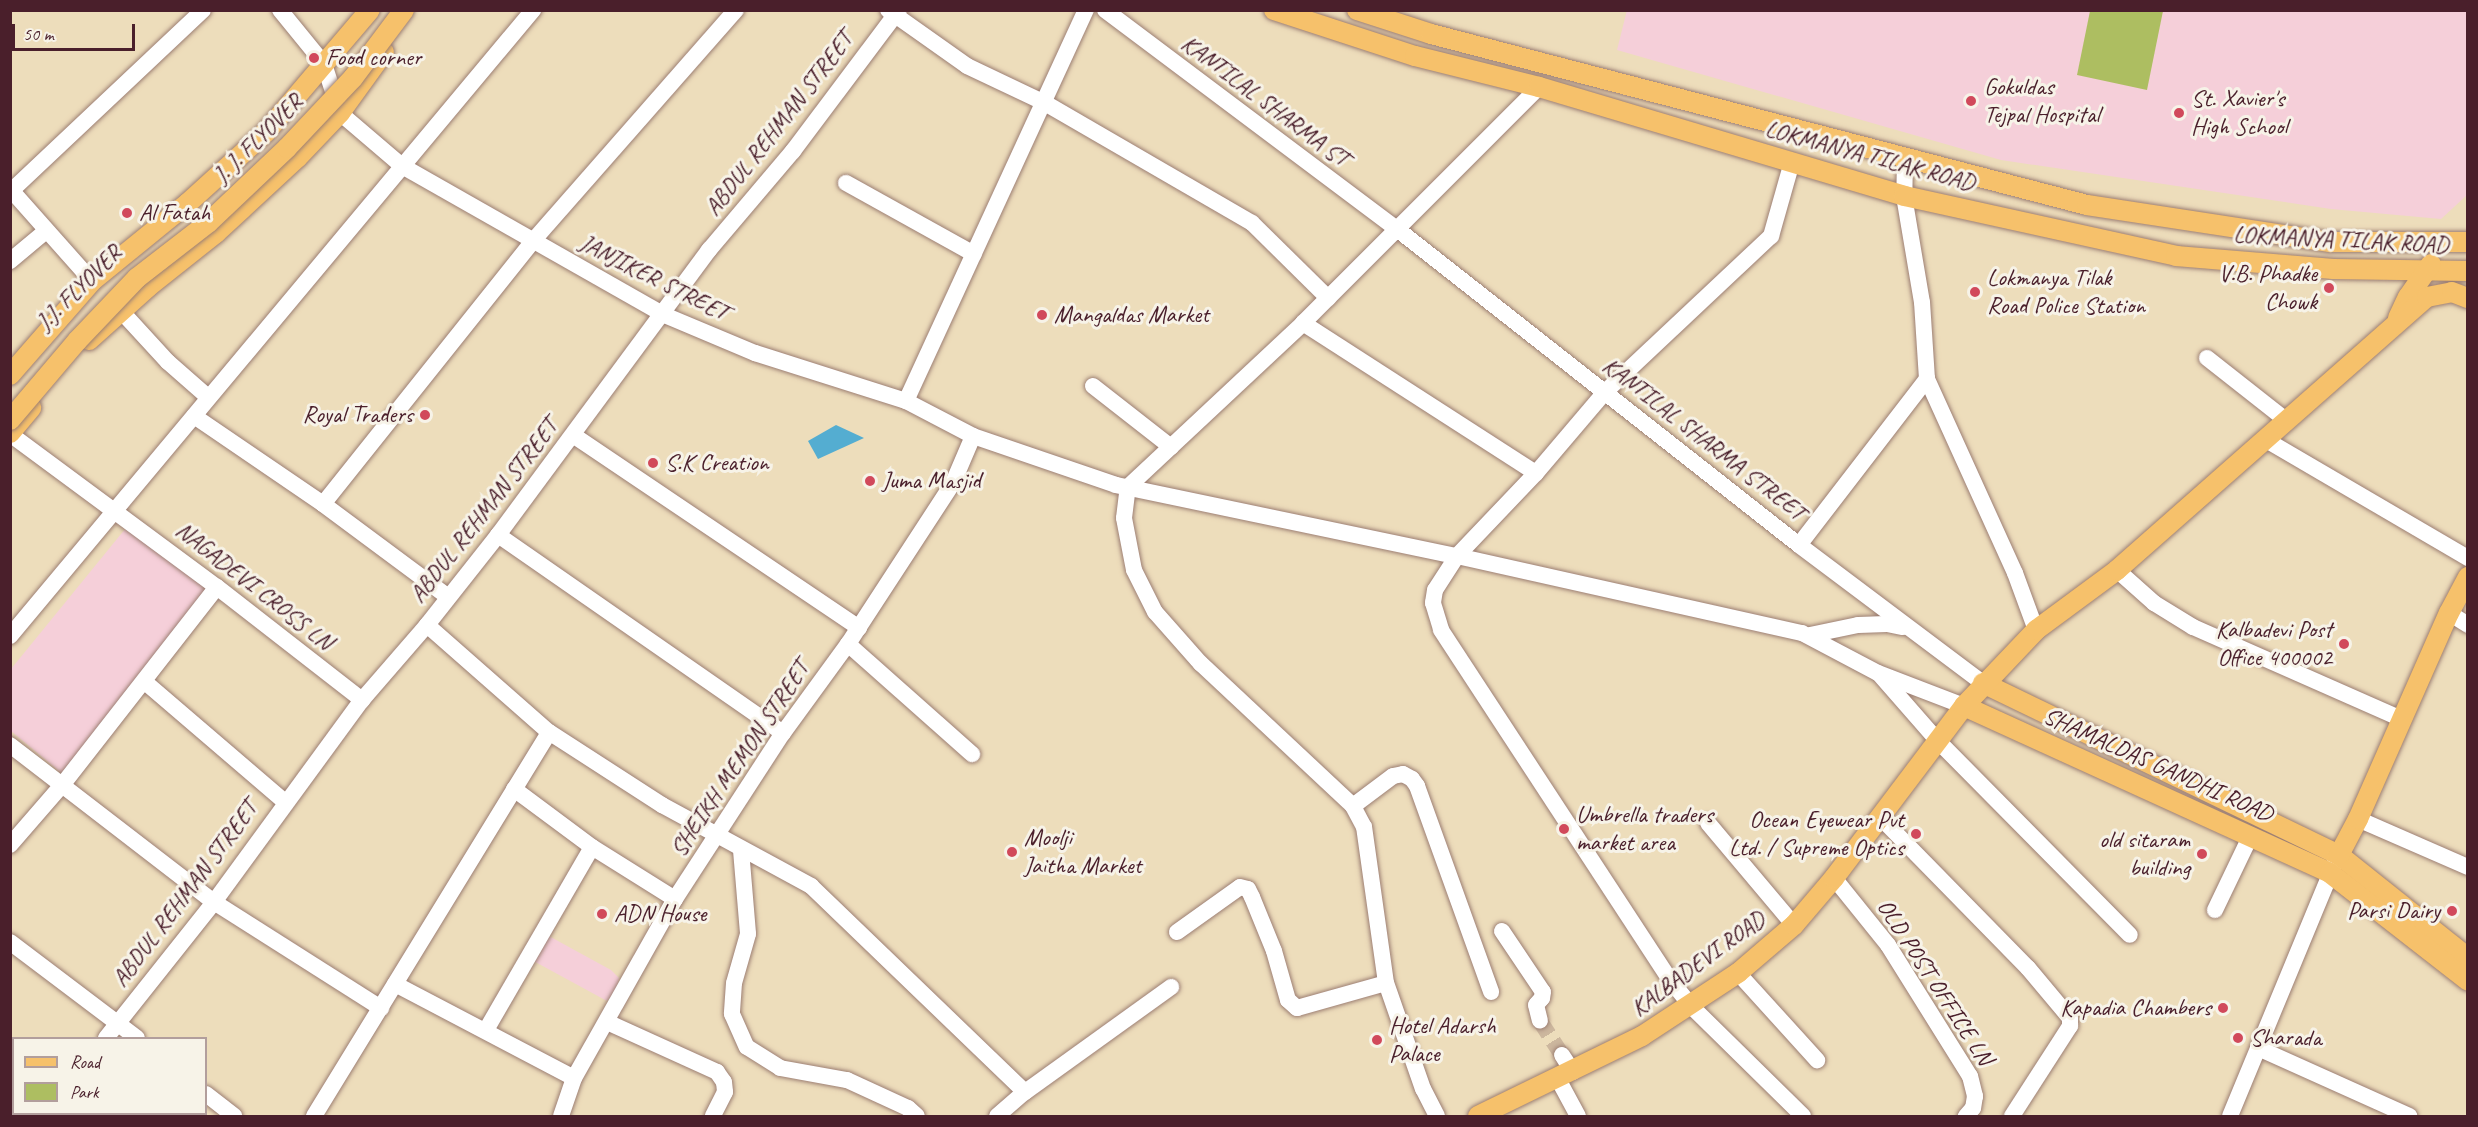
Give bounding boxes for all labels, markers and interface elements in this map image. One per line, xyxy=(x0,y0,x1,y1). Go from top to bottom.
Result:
scale bar xyxy=(15,12,138,50)
text: 50 m xyxy=(23,23,54,45)
street label: ABDUL REHMAN STREET xyxy=(699,27,859,221)
street label: KANTILAL SHARMA ST xyxy=(1175,29,1355,173)
place label: Food corner xyxy=(326,44,421,72)
marker: Food corner xyxy=(307,51,321,65)
place label: Gokuldas Tejpal Hospital xyxy=(1984,73,2100,129)
place label: St. Xavier's High School xyxy=(2191,85,2286,141)
street label: J. J. FLYOVER xyxy=(207,88,309,190)
marker: Gokuldas Tejpal Hospital xyxy=(1962,92,1980,110)
marker: St. Xavier's High School xyxy=(2172,106,2186,120)
street label: LOKMANYA TILAK ROAD xyxy=(1762,114,1978,198)
place label: Al Fatah xyxy=(139,199,210,227)
marker: Al Fatah xyxy=(120,206,134,220)
street label: LOKMANYA TILAK ROAD xyxy=(2232,220,2450,260)
street label: JANJIKER STREET xyxy=(575,228,733,328)
street label: J.J. FLYOVER xyxy=(30,239,128,337)
place label: V.B. Phadke Chowk xyxy=(2218,260,2317,316)
place label: Lokmanya Tilak Road Police Station xyxy=(1987,264,2145,320)
marker: V.B. Phadke Chowk xyxy=(2322,281,2336,295)
marker: Lokmanya Tilak Road Police Station xyxy=(1968,285,1982,299)
place label: Mangaldas Market xyxy=(1054,301,1209,329)
marker: Mangaldas Market xyxy=(1035,308,1049,322)
street label: KANTILAL SHARMA STREET xyxy=(1596,351,1812,527)
place label: Royal Traders xyxy=(302,401,413,429)
marker: Royal Traders xyxy=(418,408,432,422)
street label: ABDUL REHMAN STREET xyxy=(404,414,564,608)
place label: S.K Creation xyxy=(665,449,768,477)
marker: S.K Creation xyxy=(646,456,660,470)
place label: Juma Masjid xyxy=(882,467,981,495)
marker: Juma Masjid xyxy=(863,474,877,488)
street label: NAGADEVI CROSS LN xyxy=(170,516,338,656)
place label: Kalbadevi Post Office 400002 xyxy=(2216,616,2332,672)
marker: Kalbadevi Post Office 400002 xyxy=(2337,637,2351,651)
street label: SHEIKH MEMON STREET xyxy=(664,656,816,862)
street label: SHAMALDAS GANDHI ROAD xyxy=(2039,701,2277,829)
street label: ABDUL REHMAN STREET xyxy=(106,796,264,992)
place label: Umbrella traders market area xyxy=(1576,801,1714,857)
place label: Ocean Eyewear Pvt Ltd. / Supreme Optics xyxy=(1729,806,1904,862)
marker: Umbrella traders market area xyxy=(1557,822,1571,836)
place label: Moolji Jaitha Market xyxy=(1024,824,1141,880)
place label: old sitaram building xyxy=(2100,826,2190,882)
marker: Ocean Eyewear Pvt Ltd. / Supreme Optics xyxy=(1909,827,1923,841)
marker: Moolji Jaitha Market xyxy=(1005,845,1019,859)
marker: old sitaram building xyxy=(2195,847,2209,861)
street label: OLD POST OFFICE LN xyxy=(1871,894,1999,1070)
place label: Parsi Dairy xyxy=(2347,897,2440,925)
place label: ADN House xyxy=(614,900,706,928)
marker: Parsi Dairy xyxy=(2445,904,2459,918)
street label: KALBADEVI ROAD xyxy=(1624,905,1772,1023)
marker: ADN House xyxy=(595,907,609,921)
place label: Kapadia Chambers xyxy=(2058,994,2211,1022)
marker: Kapadia Chambers xyxy=(2216,1001,2230,1015)
place label: Hotel Adarsh Palace xyxy=(1389,1012,1497,1068)
place label: Sharada xyxy=(2250,1024,2321,1052)
marker: Sharada xyxy=(2231,1031,2245,1045)
marker: Hotel Adarsh Palace xyxy=(1370,1033,1384,1047)
legend xyxy=(12,1037,207,1115)
text: Road xyxy=(70,1051,100,1073)
text: Park xyxy=(70,1081,99,1103)

